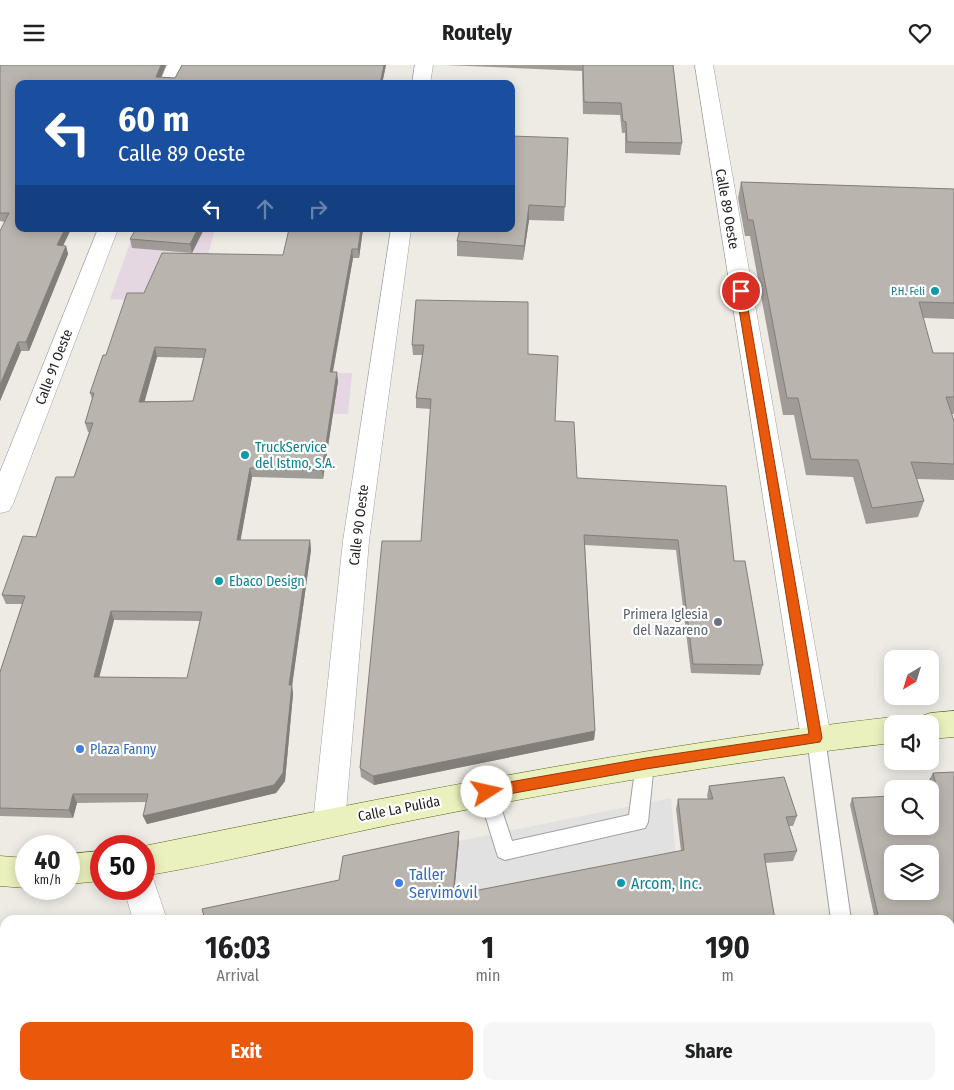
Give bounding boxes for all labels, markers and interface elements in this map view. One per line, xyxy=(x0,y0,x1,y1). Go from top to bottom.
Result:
icon: menu xyxy=(20,19,48,47)
text: Routely xyxy=(442,19,512,46)
icon: heart xyxy=(906,19,934,47)
text: 60 m xyxy=(118,98,189,140)
icon: left xyxy=(35,100,100,165)
text: Calle 89 Oeste xyxy=(118,140,245,167)
street label: Calle 89 Oeste xyxy=(712,168,742,250)
icon: left xyxy=(198,195,226,223)
icon: ahead xyxy=(251,195,279,223)
icon: right xyxy=(304,195,332,223)
pin xyxy=(720,270,762,312)
icon: arrive xyxy=(727,277,755,305)
place label: P.H. Feli xyxy=(891,285,925,298)
marker: P.H. Feli xyxy=(929,285,941,297)
street label: Calle 91 Oeste xyxy=(32,327,76,407)
place label: TruckService del Istmo, S.A. xyxy=(255,439,335,472)
marker: TruckService del Istmo, S.A. xyxy=(239,449,251,461)
street label: Calle 90 Oeste xyxy=(346,483,372,567)
place label: Ebaco Design xyxy=(229,573,305,590)
marker: Ebaco Design xyxy=(213,575,225,587)
place label: Primera Iglesia del Nazareno xyxy=(623,606,708,639)
marker: Primera Iglesia del Nazareno xyxy=(712,616,724,628)
north arrow xyxy=(884,650,939,705)
map controls xyxy=(884,650,939,900)
button: sound xyxy=(884,715,939,770)
place label: Plaza Fanny xyxy=(90,741,157,758)
marker: Plaza Fanny xyxy=(74,743,86,755)
position arrow xyxy=(460,765,512,817)
button: search xyxy=(884,780,939,835)
street label: Calle La Pulida xyxy=(356,793,442,825)
speed limit sign: 50 xyxy=(90,835,155,900)
button: layers xyxy=(884,845,939,900)
text: 40 xyxy=(34,846,61,876)
place label: Taller Servimóvil xyxy=(409,865,478,902)
text: km/h xyxy=(34,873,61,887)
place label: Arcom, Inc. xyxy=(631,874,702,893)
marker: Taller Servimóvil xyxy=(393,877,405,889)
marker: Arcom, Inc. xyxy=(615,877,627,889)
text: 16:03 xyxy=(205,930,271,966)
text: 1 xyxy=(482,930,494,966)
text: 190 xyxy=(705,930,750,966)
text: Arrival xyxy=(217,966,259,985)
text: min xyxy=(476,966,500,985)
text: m xyxy=(722,966,734,985)
button: Exit xyxy=(20,1022,473,1080)
button: Share xyxy=(483,1022,935,1080)

